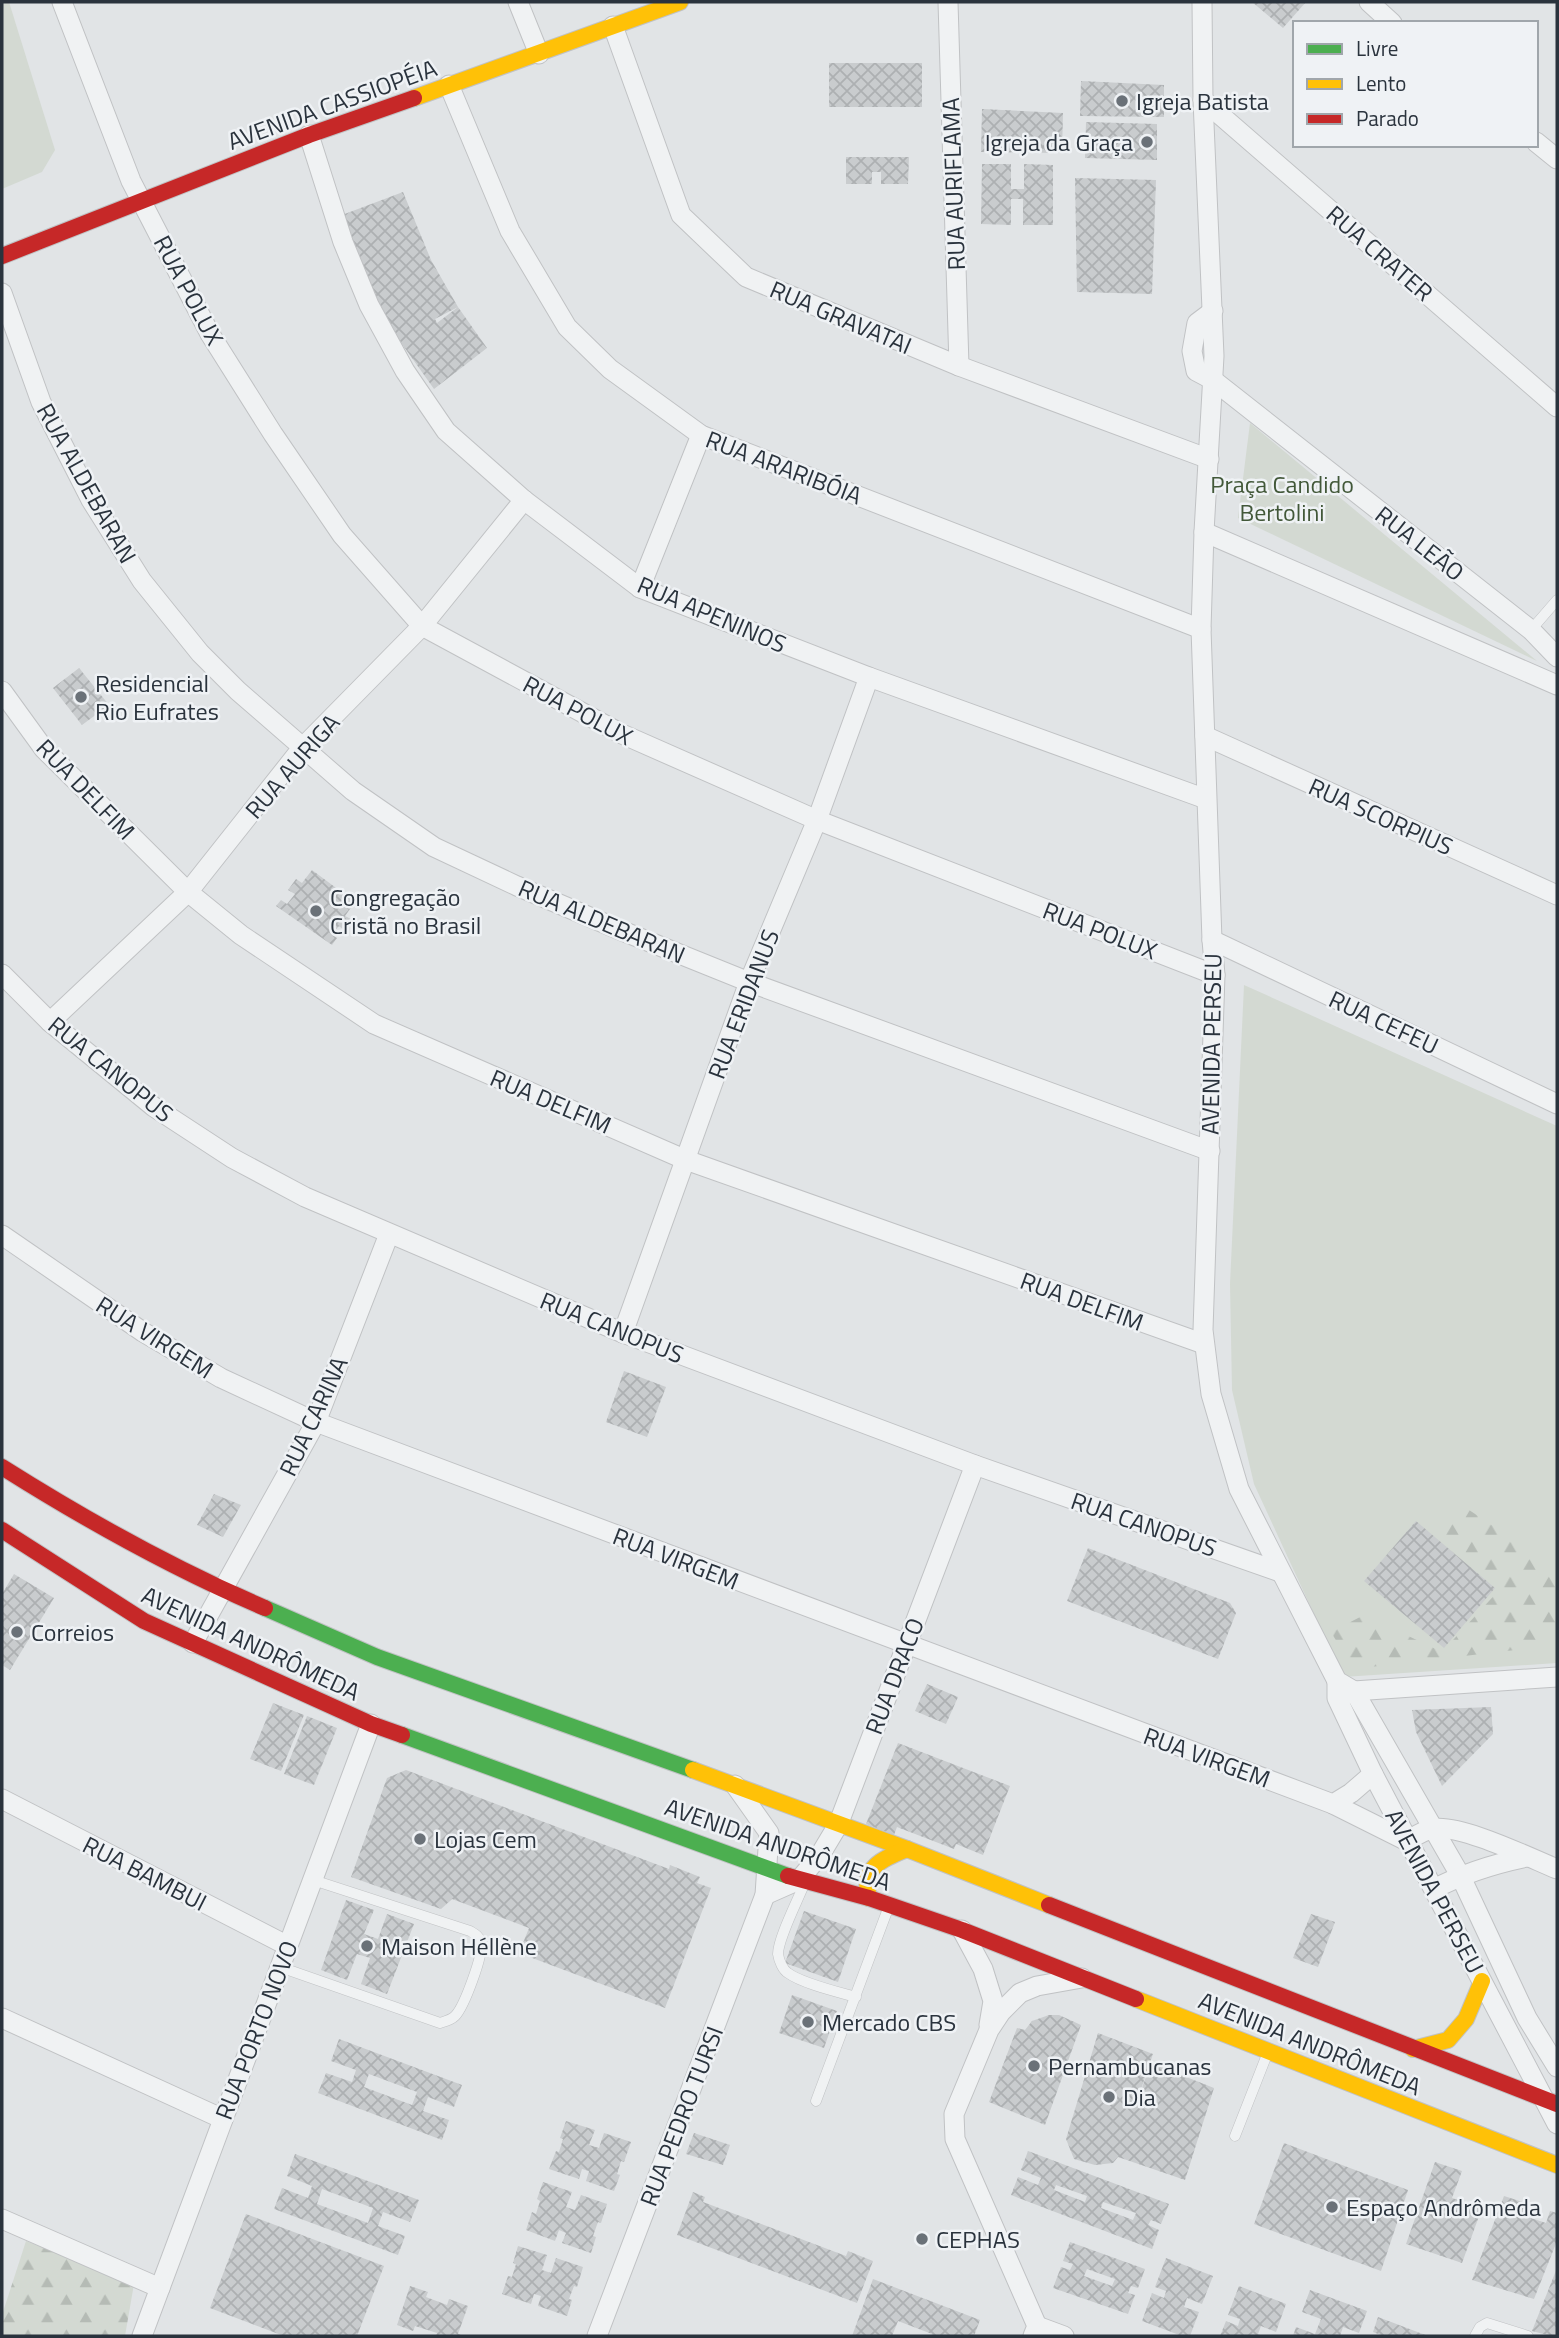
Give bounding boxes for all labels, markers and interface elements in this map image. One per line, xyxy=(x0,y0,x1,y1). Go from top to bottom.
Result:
legend xyxy=(1293,21,1538,147)
text: Livre xyxy=(1356,32,1398,64)
street label: AVENIDA CASSIOPÉIA xyxy=(222,49,442,159)
text: Lento xyxy=(1356,67,1406,99)
place label: Igreja Batista xyxy=(1136,83,1269,119)
marker: Igreja Batista xyxy=(1114,93,1130,109)
street label: RUA AURIFLAMA xyxy=(932,97,974,271)
text: Parado xyxy=(1356,102,1419,134)
place label: Igreja da Graça xyxy=(985,124,1133,160)
marker: Igreja da Graça xyxy=(1139,134,1155,150)
street label: RUA CRATER xyxy=(1319,196,1441,310)
street label: RUA POLUX xyxy=(145,229,233,351)
street label: RUA GRAVATAI xyxy=(765,271,917,363)
street label: RUA ALDEBARAN xyxy=(28,396,146,570)
street label: RUA ARARIBÓIA xyxy=(701,421,867,513)
park label: Praça Candido Bertolini xyxy=(1210,466,1354,530)
street label: RUA LEÃO xyxy=(1368,497,1472,589)
street label: RUA APENINOS xyxy=(632,566,792,662)
place label: Residencial Rio Eufrates xyxy=(95,665,219,729)
street label: RUA POLUX xyxy=(517,666,639,754)
marker: Residencial Rio Eufrates xyxy=(73,689,89,705)
street label: RUA AURIGA xyxy=(236,706,348,826)
street label: RUA DELFIM xyxy=(28,730,144,848)
street label: RUA SCORPIUS xyxy=(1303,768,1459,864)
street label: RUA ALDEBARAN xyxy=(513,870,691,972)
place label: Congregação Cristã no Brasil xyxy=(330,879,481,943)
street label: RUA POLUX xyxy=(1038,892,1162,968)
marker: Congregação Cristã no Brasil xyxy=(308,903,324,919)
street label: RUA ERIDANUS xyxy=(698,924,788,1084)
street label: AVENIDA PERSEU xyxy=(1191,953,1231,1135)
street label: RUA CEFEU xyxy=(1323,981,1445,1063)
street label: RUA CANOPUS xyxy=(41,1007,181,1131)
street label: RUA DELFIM xyxy=(485,1059,617,1143)
street label: RUA DELFIM xyxy=(1015,1262,1149,1340)
street label: RUA CANOPUS xyxy=(535,1282,689,1372)
street label: RUA VIRGEM xyxy=(89,1287,221,1387)
street label: RUA CARINA xyxy=(270,1350,356,1482)
street label: RUA CANOPUS xyxy=(1066,1482,1222,1566)
street label: RUA VIRGEM xyxy=(608,1517,744,1599)
street label: AVENIDA ANDRÔMEDA xyxy=(136,1577,366,1709)
street label: RUA DRACO xyxy=(855,1612,933,1740)
place label: Correios xyxy=(31,1614,114,1650)
marker: Correios xyxy=(9,1624,25,1640)
street label: RUA VIRGEM xyxy=(1139,1717,1275,1797)
street label: AVENIDA ANDRÔMEDA xyxy=(660,1788,896,1900)
street label: AVENIDA PERSEU xyxy=(1376,1802,1494,1980)
place label: Lojas Cem xyxy=(434,1821,537,1857)
street label: RUA BAMBUI xyxy=(77,1826,213,1920)
marker: Lojas Cem xyxy=(412,1831,428,1847)
place label: Maison Héllène xyxy=(381,1928,537,1964)
street label: RUA PORTO NOVO xyxy=(205,1935,307,2125)
marker: Maison Héllène xyxy=(359,1938,375,1954)
street label: AVENIDA ANDRÔMEDA xyxy=(1193,1982,1427,2104)
place label: Mercado CBS xyxy=(822,2004,956,2040)
marker: Mercado CBS xyxy=(800,2014,816,2030)
street label: RUA PEDRO TURSI xyxy=(630,2021,732,2211)
place label: Pernambucanas xyxy=(1048,2048,1211,2084)
marker: Pernambucanas xyxy=(1026,2058,1042,2074)
place label: Dia xyxy=(1123,2079,1156,2115)
marker: Dia xyxy=(1101,2089,1117,2105)
place label: Espaço Andrômeda xyxy=(1346,2189,1541,2225)
marker: Espaço Andrômeda xyxy=(1324,2199,1340,2215)
place label: CEPHAS xyxy=(936,2221,1020,2257)
marker: CEPHAS xyxy=(914,2231,930,2247)

